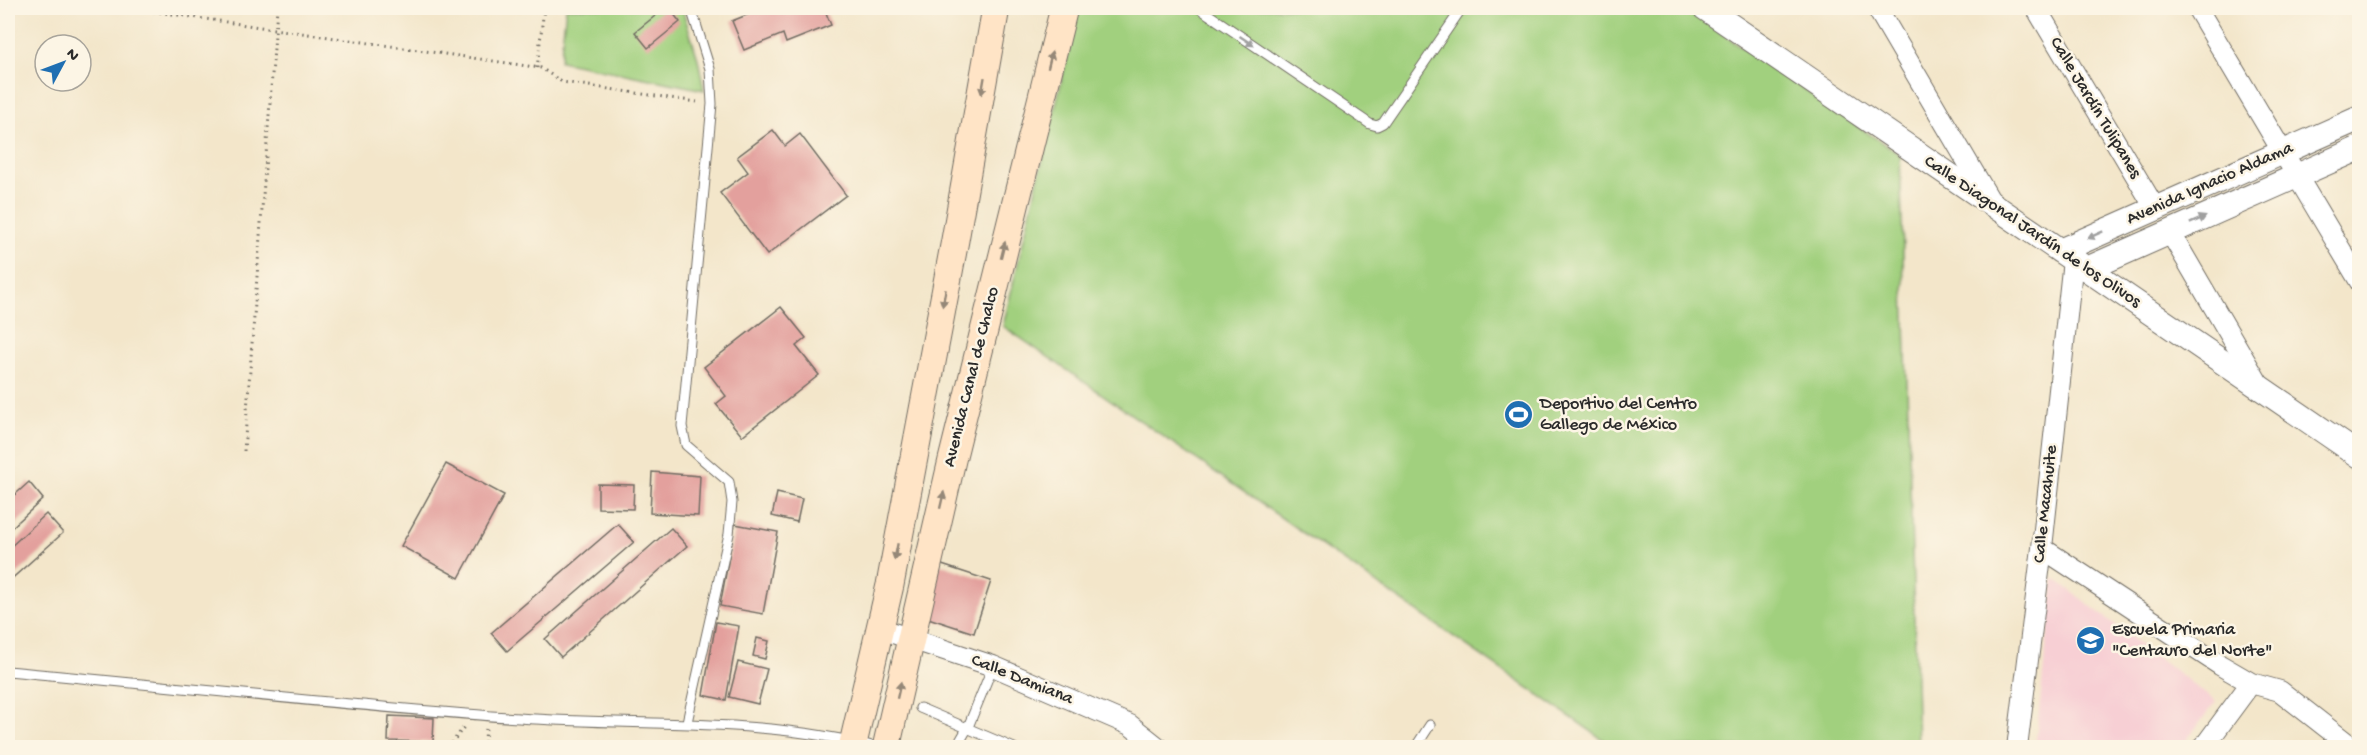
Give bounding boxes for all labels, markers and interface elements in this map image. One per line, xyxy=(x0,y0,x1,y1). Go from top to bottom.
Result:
north arrow xyxy=(33,33,93,93)
street label: Calle Jardín Tulipanes xyxy=(2045,34,2146,184)
one-way arrow xyxy=(1239,35,1255,47)
text: N xyxy=(61,45,83,66)
one-way arrow xyxy=(1046,51,1056,70)
one-way arrow xyxy=(978,76,987,95)
street label: Avenida Ignacio Aldama xyxy=(2124,137,2297,230)
street label: Calle Diagonal Jardín de los Olivos xyxy=(1919,151,2146,313)
one-way arrow xyxy=(2189,214,2207,224)
one-way arrow xyxy=(2085,230,2103,240)
one-way arrow xyxy=(999,240,1008,258)
street label: Avenida Canal de Chalco xyxy=(939,285,1005,469)
one-way arrow xyxy=(939,289,948,308)
place label: Deportivo del Centro Gallego de México xyxy=(1539,394,1697,436)
sports icon: Deportivo del Centro Gallego de México xyxy=(1503,398,1535,430)
street label: Calle Macahuite xyxy=(2029,443,2063,564)
one-way arrow xyxy=(938,491,948,510)
one-way arrow xyxy=(891,543,900,562)
place label: Escuela Primaria "Centauro del Norte" xyxy=(2112,620,2272,662)
school or university icon: Escuela Primaria "Centauro del Norte" xyxy=(2075,624,2107,656)
street label: Calle Damiana xyxy=(968,650,1077,710)
one-way arrow xyxy=(895,681,904,700)

